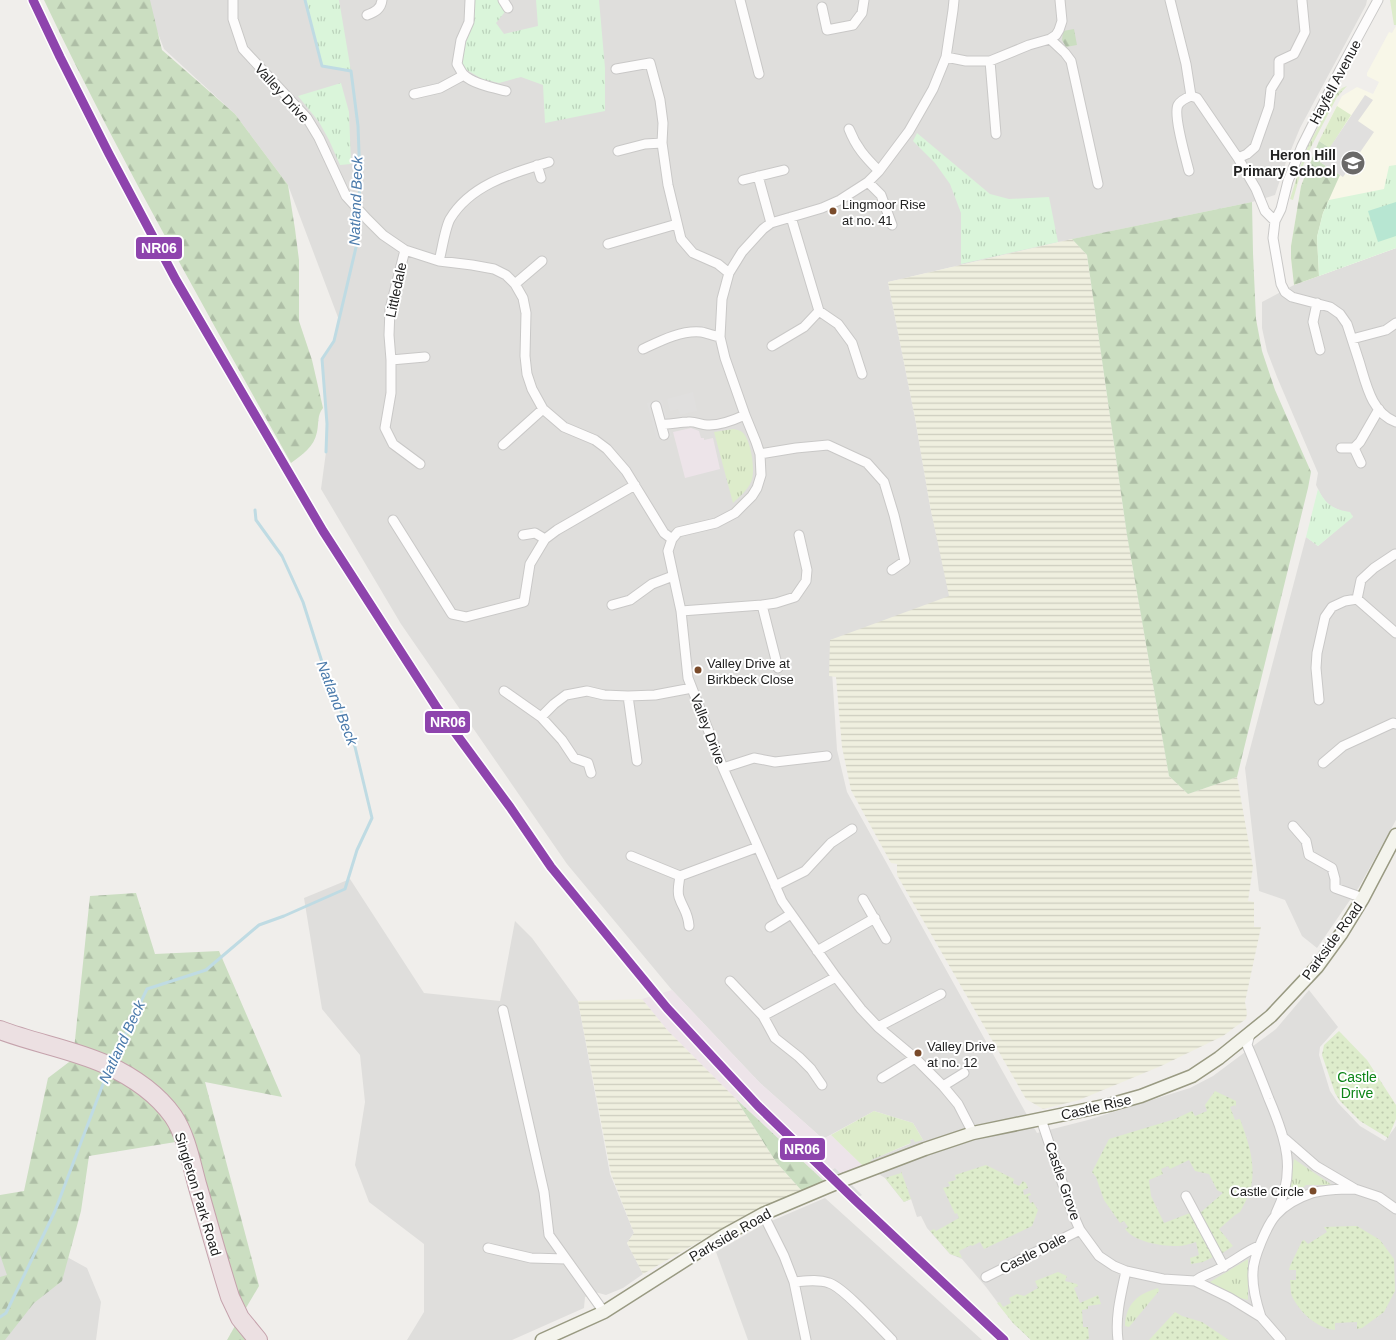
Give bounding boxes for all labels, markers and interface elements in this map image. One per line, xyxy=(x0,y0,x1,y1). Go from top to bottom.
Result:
street label: Hayfell Avenue xyxy=(1306,37,1364,127)
street label: Valley Drive xyxy=(251,60,313,126)
place label: Heron Hill Primary School xyxy=(1233,147,1336,179)
school or university icon: Heron Hill Primary School xyxy=(1340,150,1366,176)
water label: Natland Beck xyxy=(345,155,366,246)
place label: Lingmoor Rise at no. 41 xyxy=(842,197,926,228)
marker: Lingmoor Rise at no. 41 xyxy=(828,206,838,216)
line badge: NR06 xyxy=(135,236,183,260)
text: NR06 xyxy=(141,240,177,256)
street label: Littledale xyxy=(382,261,410,319)
place label: Valley Drive at Birkbeck Close xyxy=(707,656,794,687)
water label: Natland Beck xyxy=(314,658,362,749)
marker: Valley Drive at Birkbeck Close xyxy=(693,665,703,675)
street label: Valley Drive xyxy=(687,692,729,766)
line badge: NR06 xyxy=(424,710,471,734)
text: NR06 xyxy=(430,714,466,730)
street label: Parkside Road xyxy=(1299,899,1365,983)
water label: Natland Beck xyxy=(95,996,149,1086)
place label: Valley Drive at no. 12 xyxy=(927,1039,995,1070)
marker: Valley Drive at no. 12 xyxy=(913,1048,923,1058)
park label: Castle Drive xyxy=(1337,1069,1377,1101)
street label: Castle Rise xyxy=(1059,1091,1133,1123)
street label: Singleton Park Road xyxy=(172,1130,224,1258)
line badge: NR06 xyxy=(779,1137,826,1161)
street label: Castle Grove xyxy=(1042,1140,1084,1222)
text: NR06 xyxy=(784,1141,820,1157)
place label: Castle Circle xyxy=(1230,1184,1304,1199)
marker: Castle Circle xyxy=(1308,1186,1318,1196)
street label: Parkside Road xyxy=(686,1205,774,1265)
street label: Castle Dale xyxy=(997,1229,1069,1277)

